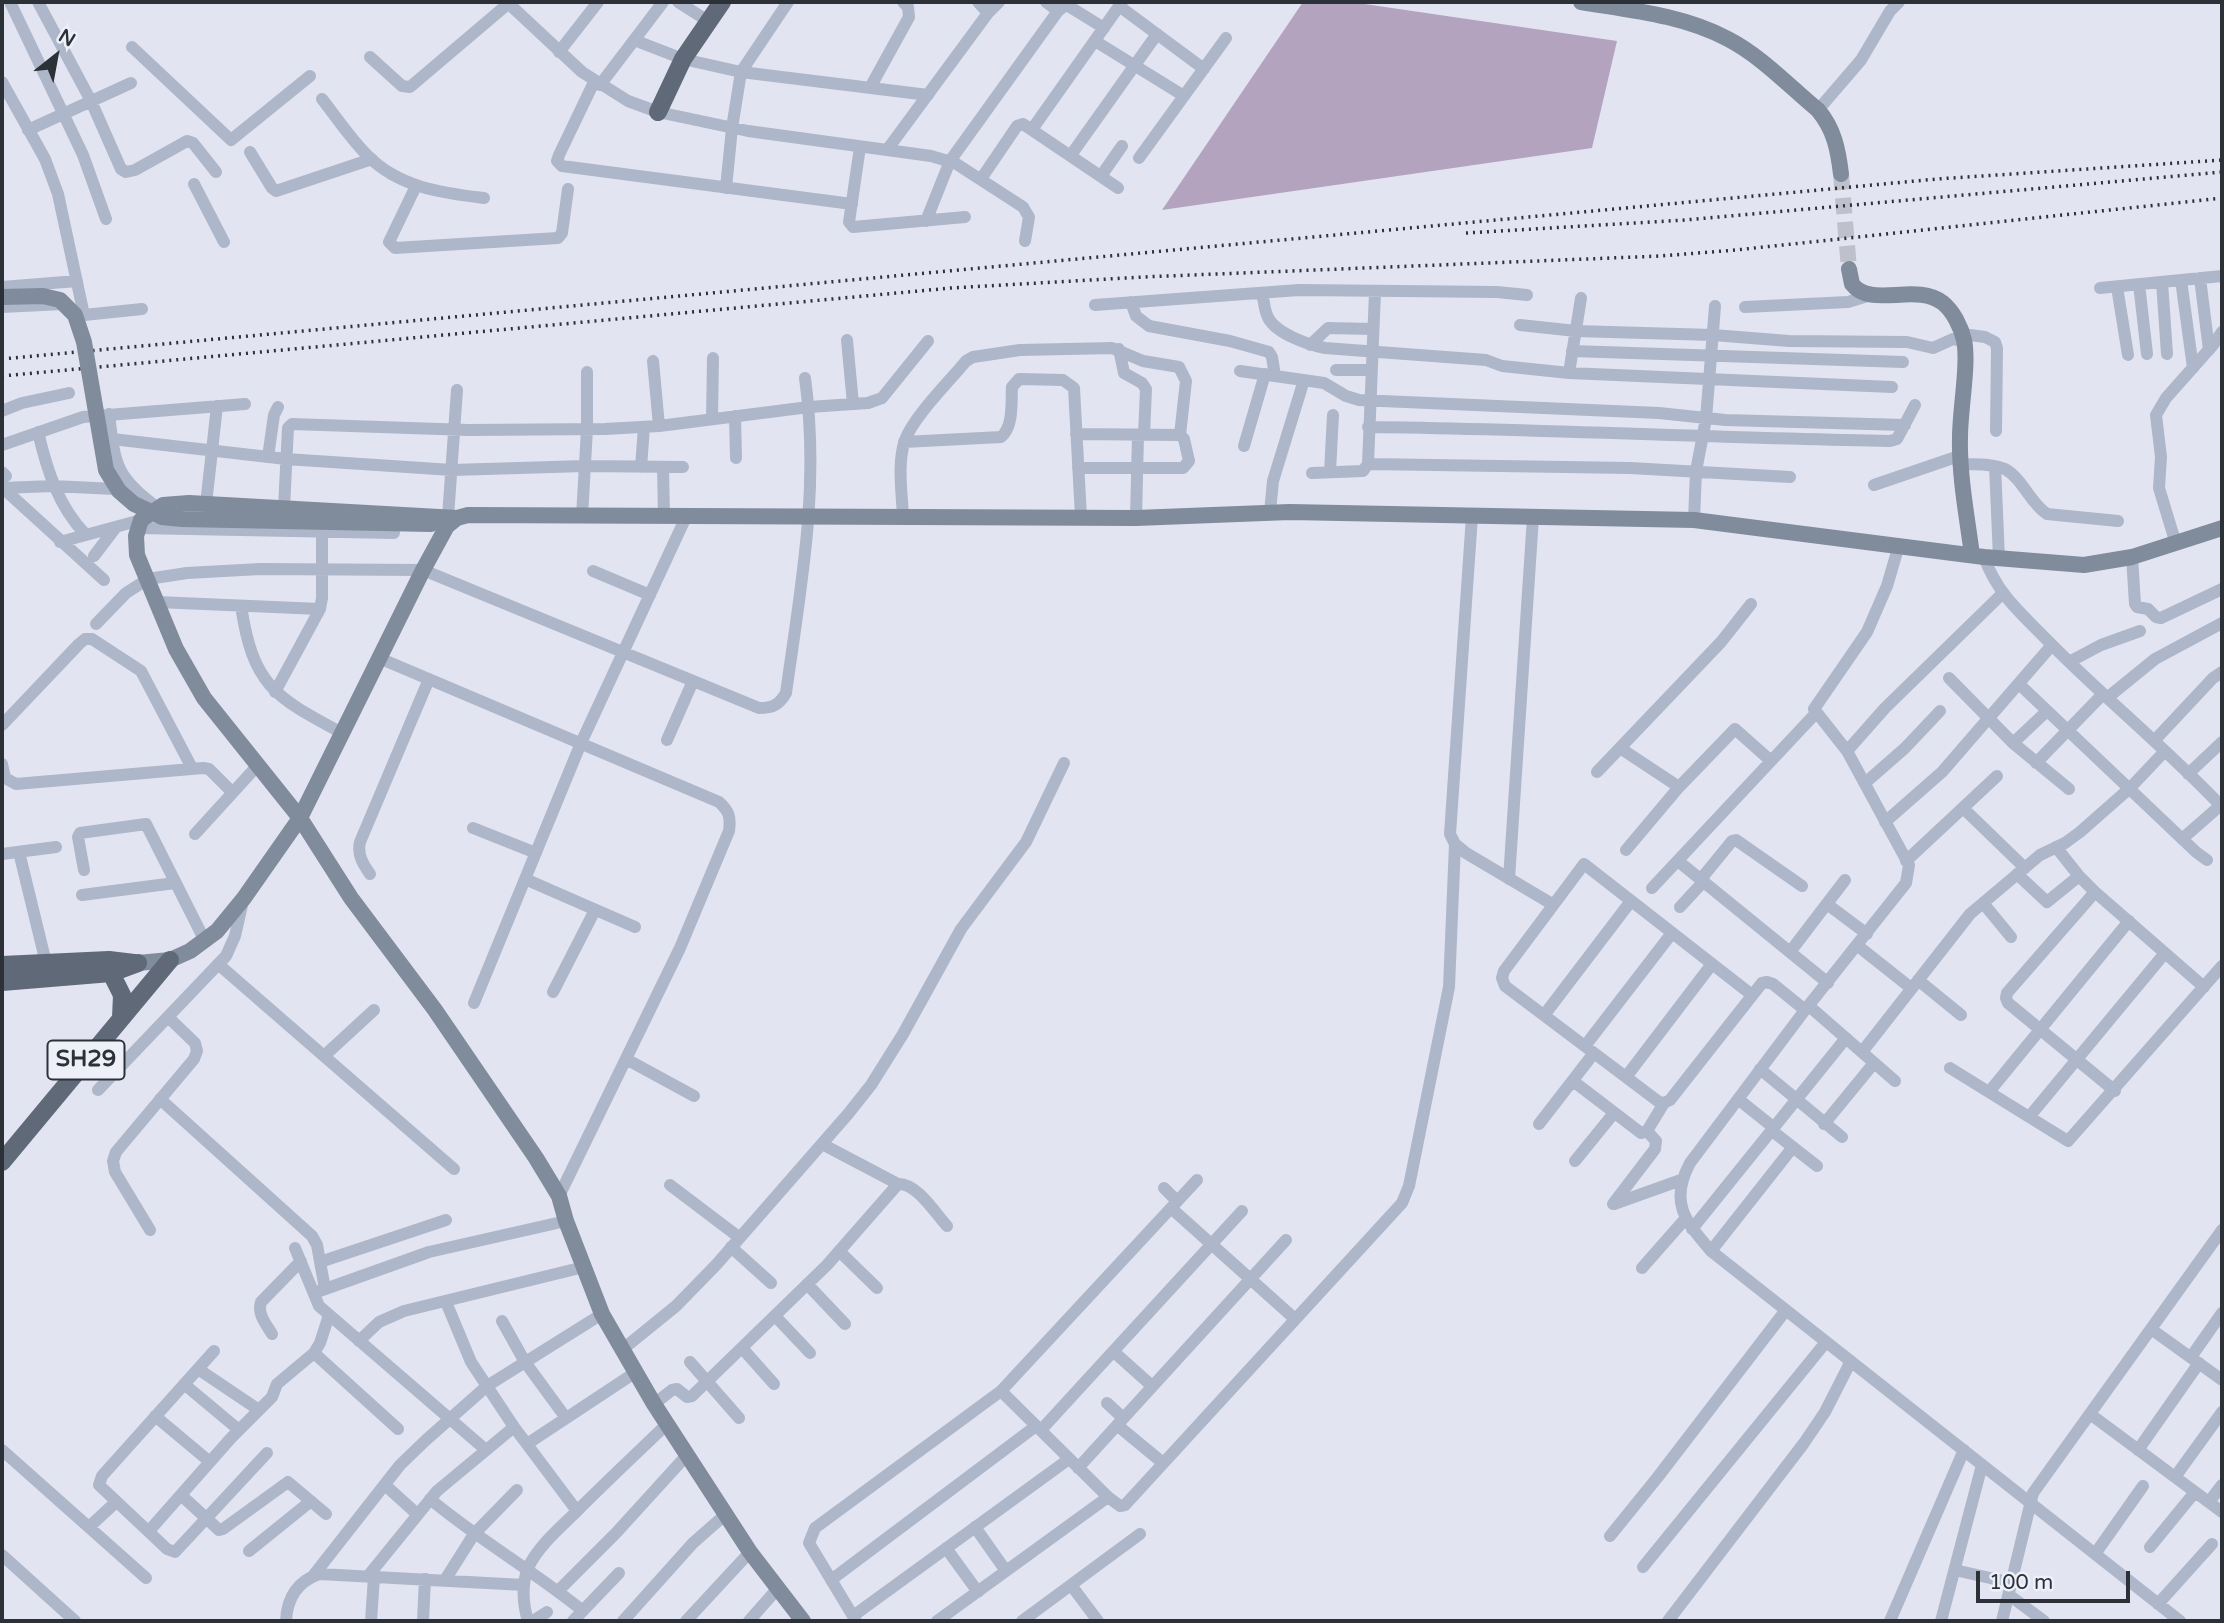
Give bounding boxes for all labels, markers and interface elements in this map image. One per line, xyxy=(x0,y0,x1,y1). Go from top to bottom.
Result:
north arrow xyxy=(21,21,91,91)
text: N xyxy=(55,25,79,51)
road number: SH29 xyxy=(48,1040,124,1079)
scale bar xyxy=(1979,1556,2133,1600)
text: 100 m xyxy=(1989,1570,2053,1595)

